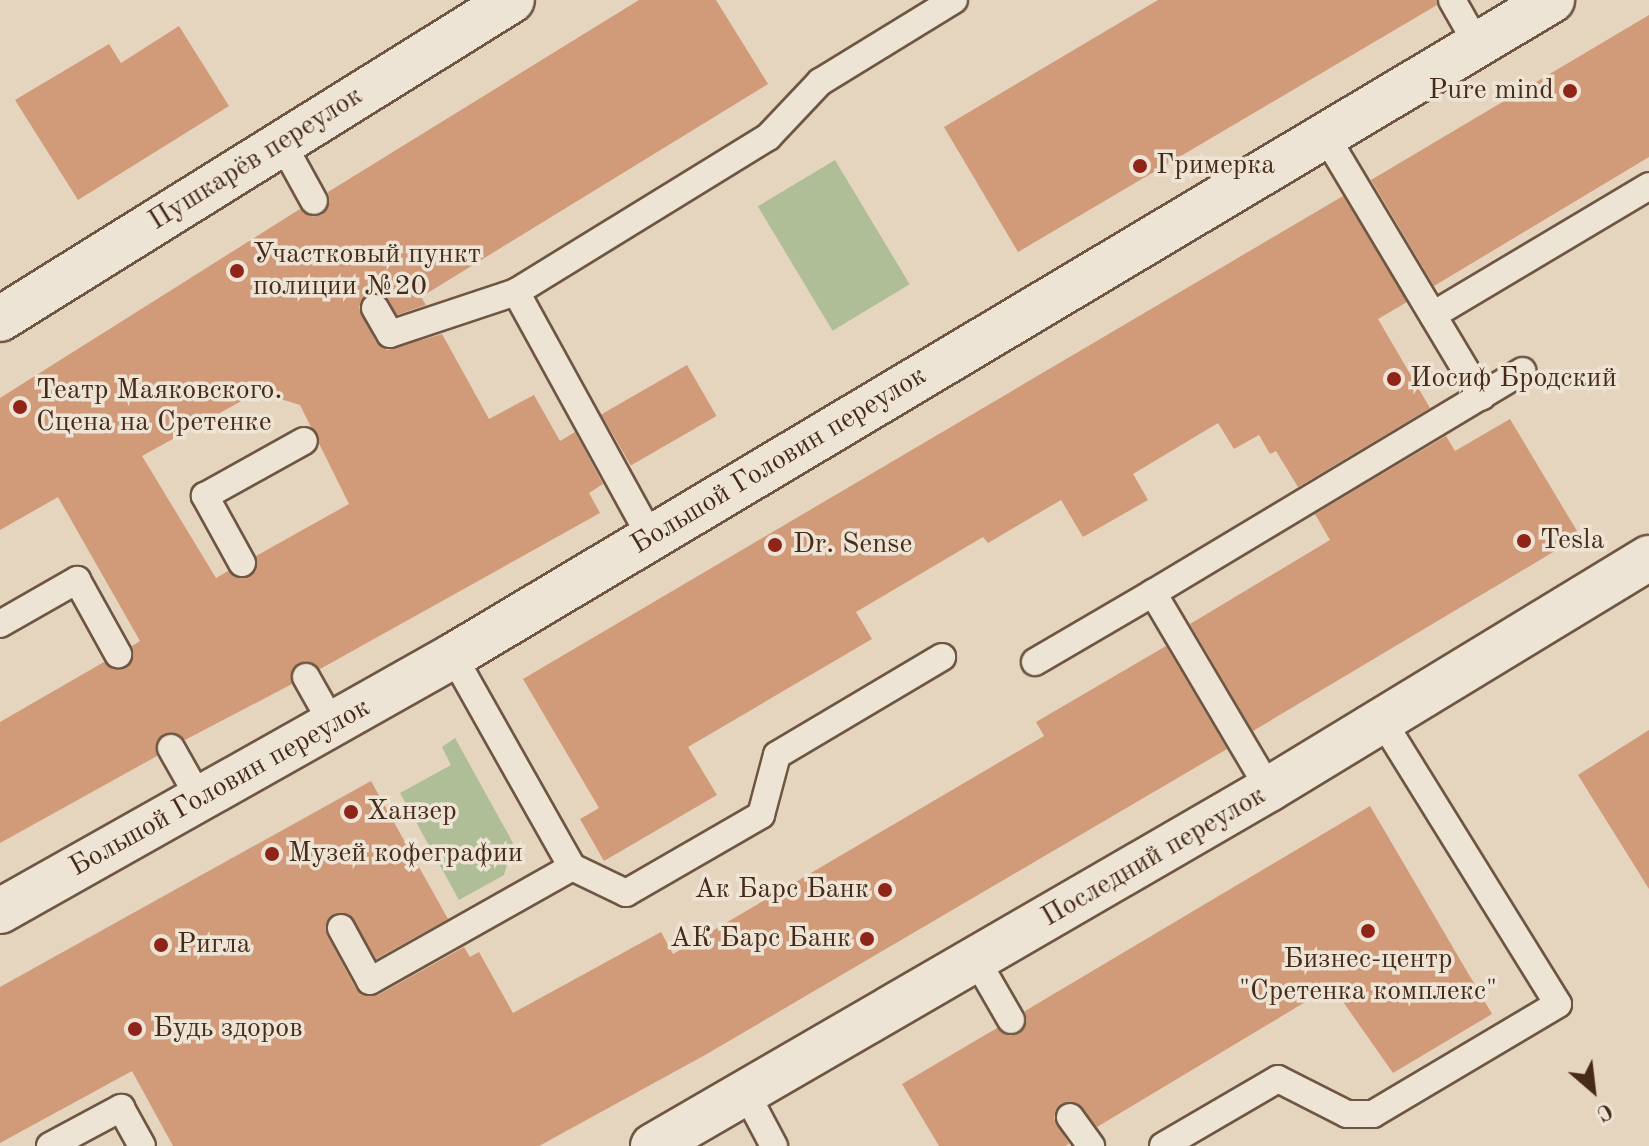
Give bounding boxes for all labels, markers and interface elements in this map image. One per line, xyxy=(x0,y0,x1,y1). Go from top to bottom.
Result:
place label: Pure mind xyxy=(1428,74,1554,108)
street label: Пушкарёв переулок xyxy=(143,80,369,238)
marker: Pure mind xyxy=(1561,82,1579,100)
place label: Гримерка xyxy=(1156,149,1275,183)
marker: Гримерка xyxy=(1131,157,1149,175)
place label: Участковый пункт полиции №20 xyxy=(253,238,481,304)
marker: Участковый пункт полиции №20 xyxy=(228,262,246,280)
street label: Большой Головин переулок xyxy=(625,359,933,563)
place label: Иосиф Бродский xyxy=(1410,362,1617,396)
marker: Иосиф Бродский xyxy=(1385,370,1403,388)
place label: Театр Маяковского. Сцена на Сретенке xyxy=(36,374,282,440)
marker: Театр Маяковского. Сцена на Сретенке xyxy=(11,398,29,416)
place label: Tesla xyxy=(1540,524,1605,558)
place label: Dr. Sense xyxy=(793,528,912,562)
marker: Tesla xyxy=(1515,532,1533,550)
marker: Dr. Sense xyxy=(764,534,786,556)
street label: Большой Головин переулок xyxy=(64,691,376,885)
street label: Последний переулок xyxy=(1036,779,1272,935)
place label: Ханзер xyxy=(367,795,457,829)
marker: Ханзер xyxy=(342,803,360,821)
place label: Музей кофеграфии xyxy=(288,837,523,871)
marker: Музей кофеграфии xyxy=(263,845,281,863)
place label: Ак Барс Банк xyxy=(694,873,869,907)
marker: Ак Барс Банк xyxy=(876,881,894,899)
place label: АК Барс Банк xyxy=(670,922,851,956)
marker: Бизнес-центр "Сретенка комплекс" xyxy=(1359,922,1377,940)
place label: Ригла xyxy=(177,928,251,962)
marker: АК Барс Банк xyxy=(858,930,876,948)
marker: Ригла xyxy=(152,936,170,954)
place label: Бизнес-центр "Сретенка комплекс" xyxy=(1239,943,1497,1009)
place label: Будь здоров xyxy=(153,1012,303,1046)
marker: Будь здоров xyxy=(124,1018,146,1040)
north arrow xyxy=(1553,1050,1633,1130)
text: С xyxy=(1593,1098,1616,1124)

